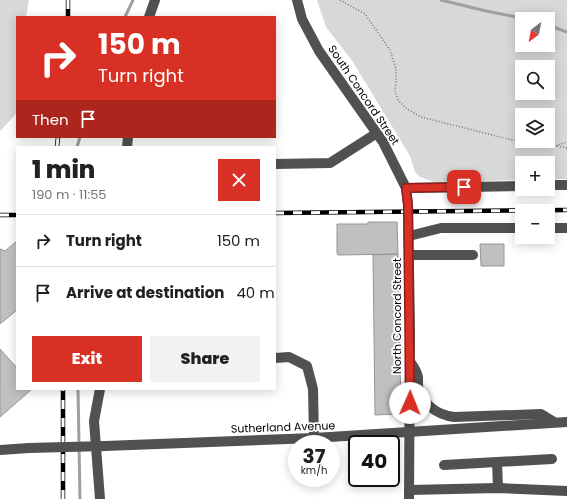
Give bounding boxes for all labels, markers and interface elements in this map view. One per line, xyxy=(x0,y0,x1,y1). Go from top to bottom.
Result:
north arrow xyxy=(515,12,555,52)
map controls xyxy=(515,12,555,244)
text: 150 m xyxy=(98,25,181,64)
icon: right xyxy=(32,32,84,84)
street label: South Concord Street xyxy=(325,42,403,148)
button: search xyxy=(515,60,555,100)
text: Turn right xyxy=(98,63,184,88)
icon: arrive xyxy=(77,108,99,130)
button: layers xyxy=(515,108,555,148)
text: Then xyxy=(32,109,69,130)
text: 1 min xyxy=(32,153,95,186)
button: + xyxy=(515,156,555,196)
button: close xyxy=(218,159,260,201)
pin xyxy=(447,170,481,204)
icon: arrive xyxy=(453,176,475,198)
text: 190 m · 11:55 xyxy=(32,185,107,204)
button: − xyxy=(515,204,555,244)
icon: right xyxy=(32,230,54,252)
text: Turn right xyxy=(66,230,142,251)
text: 150 m xyxy=(217,230,260,251)
street label: North Concord Street xyxy=(389,258,405,374)
icon: arrive xyxy=(32,282,54,304)
text: Arrive at destination xyxy=(66,282,224,303)
text: 40 m xyxy=(236,282,275,303)
button: Exit xyxy=(32,336,142,382)
button: Share xyxy=(150,336,260,382)
position arrow xyxy=(389,382,431,424)
street label: Sutherland Avenue xyxy=(231,417,336,437)
speed limit sign: 40 xyxy=(348,435,400,487)
text: 37 xyxy=(303,442,325,470)
text: km/h xyxy=(301,463,327,478)

